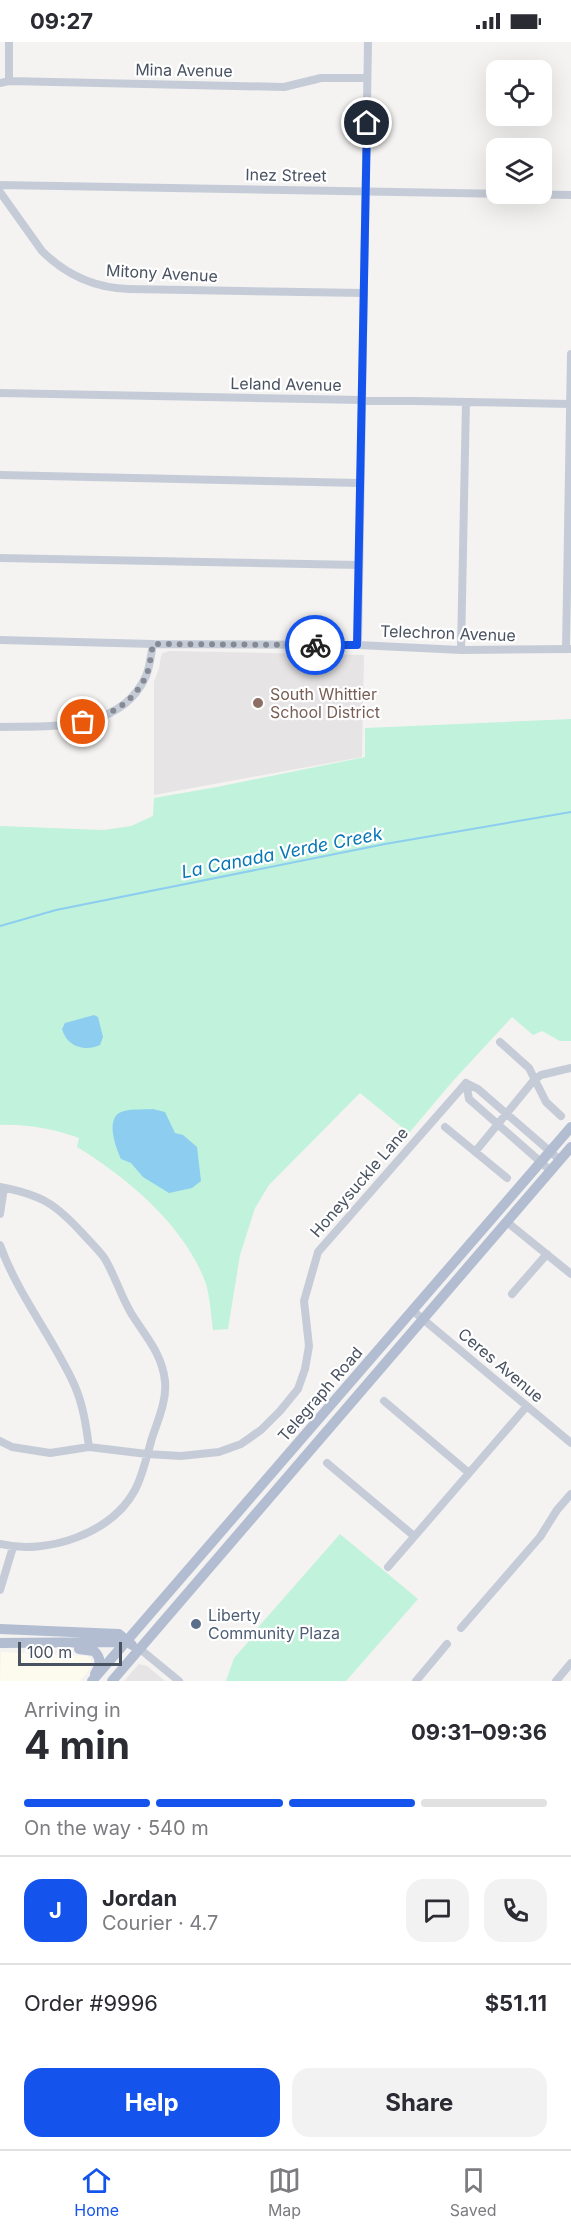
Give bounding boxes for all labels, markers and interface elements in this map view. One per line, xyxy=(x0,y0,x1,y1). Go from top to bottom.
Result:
text: 09:27 xyxy=(30,8,93,34)
street label: Mina Avenue xyxy=(135,59,233,81)
map controls xyxy=(486,60,552,204)
button: locate xyxy=(486,60,552,126)
pin xyxy=(341,97,392,148)
icon: home xyxy=(350,106,383,139)
button: layers xyxy=(486,138,552,204)
street label: Inez Street xyxy=(245,164,327,186)
street label: Mitony Avenue xyxy=(106,260,218,286)
street label: Leland Avenue xyxy=(230,373,342,395)
courier xyxy=(285,615,345,675)
street label: Telechron Avenue xyxy=(380,621,516,645)
icon: bike xyxy=(299,629,332,662)
place label: South Whittier School District xyxy=(270,684,380,722)
pin xyxy=(57,696,108,747)
marker: South Whittier School District xyxy=(251,696,265,710)
icon: bag xyxy=(66,705,99,738)
water label: La Canada Verde Creek xyxy=(180,822,385,882)
street label: Honeysuckle Lane xyxy=(306,1123,412,1241)
street label: Ceres Avenue xyxy=(454,1324,548,1406)
street label: Telegraph Road xyxy=(273,1343,367,1445)
place label: Liberty Community Plaza xyxy=(208,1605,340,1643)
marker: Liberty Community Plaza xyxy=(189,1617,203,1631)
scale bar xyxy=(18,1639,122,1666)
text: 100 m xyxy=(27,1642,72,1662)
text: Arriving in xyxy=(24,1698,121,1722)
text: 09:31–09:36 xyxy=(411,1719,547,1745)
text: 4 min xyxy=(24,1721,130,1768)
text: On the way · 540 m xyxy=(24,1816,209,1840)
button: chat xyxy=(406,1879,469,1942)
button: phone xyxy=(484,1879,547,1942)
text: Jordan xyxy=(102,1885,177,1911)
text: J xyxy=(49,1897,62,1923)
text: Courier · 4.7 xyxy=(102,1911,218,1935)
text: Order #9996 xyxy=(24,1990,158,2016)
text: $51.11 xyxy=(485,1990,547,2016)
button: Help xyxy=(24,2068,280,2137)
button: Share xyxy=(292,2068,547,2137)
tab: Home xyxy=(74,2164,119,2220)
tab: Map xyxy=(268,2164,301,2220)
tab: Saved xyxy=(450,2164,497,2220)

